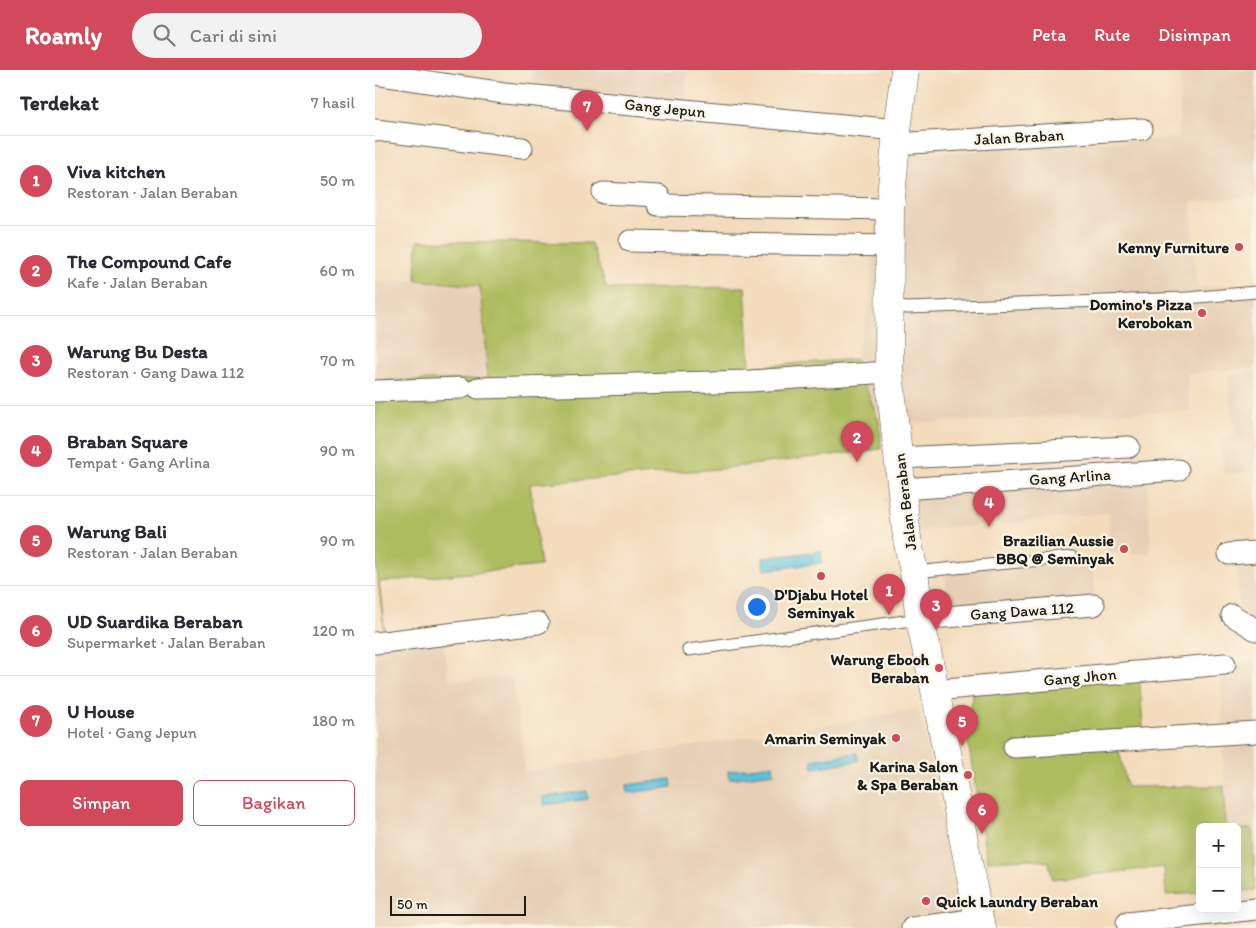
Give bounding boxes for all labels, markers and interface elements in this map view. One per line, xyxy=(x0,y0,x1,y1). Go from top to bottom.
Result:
search box xyxy=(132,13,482,58)
text: Roamly xyxy=(25,21,102,50)
icon: search xyxy=(150,21,178,49)
text: Cari di sini xyxy=(190,24,277,47)
text: Peta xyxy=(1032,24,1066,46)
text: Rute xyxy=(1094,24,1130,46)
text: Disimpan xyxy=(1158,24,1231,46)
text: Terdekat xyxy=(20,90,99,115)
pin: 7 xyxy=(571,90,603,131)
text: 7 hasil xyxy=(311,93,355,112)
street label: Gang Jepun xyxy=(623,94,707,122)
street label: Jalan Braban xyxy=(973,125,1065,149)
text: Viva kitchen xyxy=(67,160,166,183)
text: 1 xyxy=(32,171,40,190)
text: 50 m xyxy=(320,171,355,190)
text: Restoran · Jalan Beraban xyxy=(67,183,238,202)
place label: Kenny Furniture xyxy=(1118,238,1229,258)
marker: Kenny Furniture xyxy=(1233,241,1245,253)
text: The Compound Cafe xyxy=(67,250,232,273)
text: 2 xyxy=(32,261,40,280)
text: 60 m xyxy=(320,261,355,280)
text: Kafe · Jalan Beraban xyxy=(67,273,208,292)
place label: Domino's Pizza Kerobokan xyxy=(1089,295,1193,332)
marker: Domino's Pizza Kerobokan xyxy=(1196,307,1208,319)
text: Warung Bu Desta xyxy=(67,340,208,363)
text: 3 xyxy=(32,351,40,370)
text: 70 m xyxy=(320,351,355,370)
text: Restoran · Gang Dawa 112 xyxy=(67,363,244,382)
pin: 2 xyxy=(841,421,873,462)
text: Braban Square xyxy=(67,430,188,453)
text: 4 xyxy=(31,441,41,460)
text: 90 m xyxy=(320,441,355,460)
street label: Jalan Beraban xyxy=(890,452,920,552)
text: Tempat · Gang Arlina xyxy=(67,453,210,472)
street label: Gang Arlina xyxy=(1029,465,1112,489)
pin: 4 xyxy=(973,486,1005,527)
text: Warung Bali xyxy=(67,520,167,543)
text: 5 xyxy=(32,531,40,550)
text: 90 m xyxy=(320,531,355,550)
place label: Brazilian Aussie BBQ @ Seminyak xyxy=(996,531,1115,569)
text: Restoran · Jalan Beraban xyxy=(67,543,238,562)
marker: Brazilian Aussie BBQ @ Seminyak xyxy=(1118,543,1130,555)
marker: D'Djabu Hotel Seminyak xyxy=(815,570,827,582)
pin: 1 xyxy=(873,574,905,615)
place label: D'Djabu Hotel Seminyak xyxy=(774,585,868,623)
pin: 3 xyxy=(920,589,952,630)
your location xyxy=(744,594,770,620)
street label: Gang Dawa 112 xyxy=(969,598,1075,624)
text: UD Suardika Beraban xyxy=(67,610,243,633)
text: 6 xyxy=(32,621,40,640)
text: 120 m xyxy=(312,621,355,640)
text: Supermarket · Jalan Beraban xyxy=(67,633,265,652)
place label: Warung Ebooh Beraban xyxy=(830,650,930,687)
marker: Warung Ebooh Beraban xyxy=(933,662,945,674)
street label: Gang Jhon xyxy=(1043,664,1117,690)
text: U House xyxy=(67,700,135,723)
pin: 5 xyxy=(946,705,978,746)
text: 7 xyxy=(32,711,40,730)
text: 180 m xyxy=(312,711,355,730)
text: Hotel · Gang Jepun xyxy=(67,723,197,742)
place label: Amarin Seminyak xyxy=(764,729,887,749)
marker: Amarin Seminyak xyxy=(890,732,902,744)
place label: Karina Salon & Spa Beraban xyxy=(857,757,959,795)
marker: Karina Salon & Spa Beraban xyxy=(962,769,974,781)
button: Simpan xyxy=(20,780,183,826)
button: Bagikan xyxy=(193,780,355,826)
pin: 6 xyxy=(966,793,998,834)
map controls xyxy=(1196,823,1241,913)
button: + xyxy=(1196,823,1241,868)
button: − xyxy=(1196,868,1241,913)
place label: Quick Laundry Beraban xyxy=(936,892,1099,912)
scale bar xyxy=(390,893,526,916)
marker: Quick Laundry Beraban xyxy=(920,895,932,907)
text: 50 m xyxy=(397,896,428,913)

